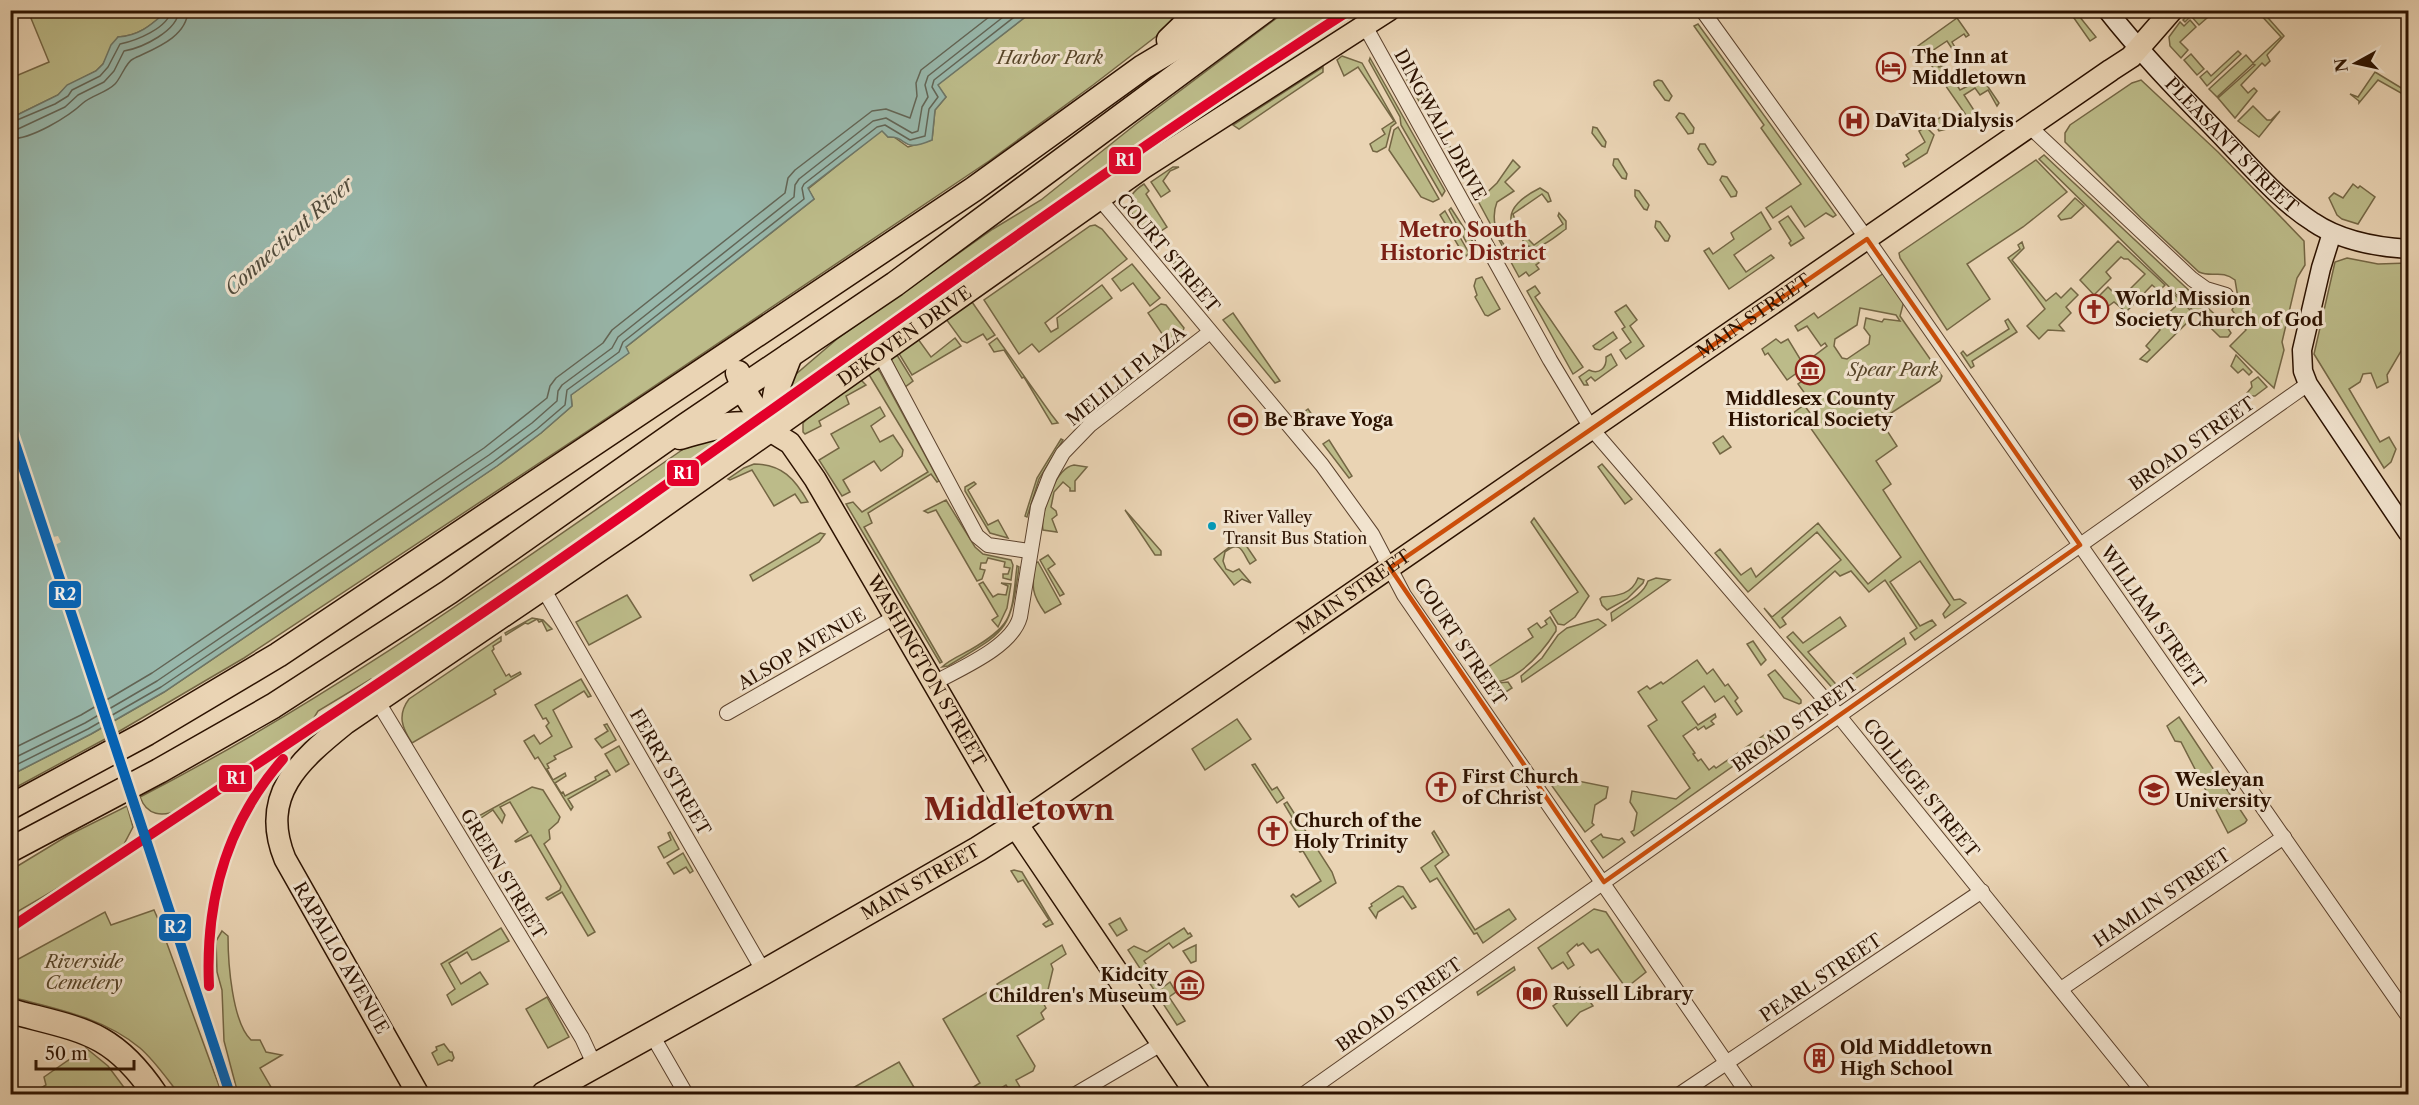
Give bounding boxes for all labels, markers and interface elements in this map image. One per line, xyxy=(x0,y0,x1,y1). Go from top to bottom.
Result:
north arrow xyxy=(2326,33,2386,93)
street label: DINGWALL DRIVE xyxy=(1389,46,1491,204)
place label: The Inn at Middletown xyxy=(1912,46,2027,89)
park label: Harbor Park xyxy=(995,47,1104,69)
hotel icon: The Inn at Middletown xyxy=(1875,51,1907,83)
text: N xyxy=(2330,57,2352,73)
street label: PLEASANT STREET xyxy=(2160,73,2303,218)
hospital icon: DaVita Dialysis xyxy=(1838,105,1870,137)
place label: DaVita Dialysis xyxy=(1875,110,2014,132)
line badge: R1 xyxy=(1108,146,1142,175)
text: R1 xyxy=(1115,150,1136,170)
water label: Connecticut River xyxy=(220,171,360,300)
street label: COURT STREET xyxy=(1112,189,1225,318)
district label: Metro South Historic District xyxy=(1380,218,1546,265)
street label: MAIN STREET xyxy=(1693,269,1816,363)
street label: DEKOVEN DRIVE xyxy=(833,281,976,391)
place label: World Mission Society Church of God xyxy=(2114,288,2323,331)
church icon: World Mission Society Church of God xyxy=(2078,293,2110,325)
street label: MELILLI PLAZA xyxy=(1062,321,1190,431)
museum icon: Middlesex County Historical Society xyxy=(1794,354,1826,386)
park label: Spear Park xyxy=(1847,359,1939,381)
place label: Middlesex County Historical Society xyxy=(1725,388,1896,431)
street label: BROAD STREET xyxy=(2125,392,2259,496)
sports icon: Be Brave Yoga xyxy=(1227,404,1259,436)
place label: Be Brave Yoga xyxy=(1264,409,1394,431)
line badge: R1 xyxy=(666,459,700,487)
text: R1 xyxy=(673,463,694,483)
place label: River Valley Transit Bus Station xyxy=(1223,507,1367,548)
marker: River Valley Transit Bus Station xyxy=(1206,520,1218,532)
street label: WILLIAM STREET xyxy=(2095,541,2211,693)
street label: MAIN STREET xyxy=(1293,545,1416,639)
street label: WASHINGTON STREET xyxy=(862,570,991,771)
street label: COURT STREET xyxy=(1409,574,1511,710)
line badge: R2 xyxy=(48,580,82,609)
text: R2 xyxy=(54,584,76,604)
street label: ALSOP AVENUE xyxy=(733,603,870,695)
street label: BROAD STREET xyxy=(1728,673,1862,777)
street label: FERRY STREET xyxy=(625,705,715,840)
street label: COLLEGE STREET xyxy=(1858,714,1984,862)
line badge: R1 xyxy=(218,764,253,793)
place label: First Church of Christ xyxy=(1462,766,1580,809)
text: R1 xyxy=(226,768,247,788)
place label: Wesleyan University xyxy=(2174,769,2272,812)
church icon: First Church of Christ xyxy=(1425,771,1457,803)
school or university icon: Wesleyan University xyxy=(2138,774,2170,806)
district label: Middletown xyxy=(924,791,1115,828)
street label: GREEN STREET xyxy=(455,805,551,943)
place label: Church of the Holy Trinity xyxy=(1294,810,1422,853)
church icon: Church of the Holy Trinity xyxy=(1257,815,1289,847)
street label: MAIN STREET xyxy=(857,839,984,925)
street label: HAMLIN STREET xyxy=(2089,844,2235,952)
street label: RAPALLO AVENUE xyxy=(289,878,393,1038)
line badge: R2 xyxy=(158,913,192,942)
text: R2 xyxy=(164,917,186,937)
street label: PEARL STREET xyxy=(1756,929,1887,1027)
park label: Riverside Cemetery xyxy=(43,951,124,994)
street label: BROAD STREET xyxy=(1332,953,1466,1057)
place label: Kidcity Children's Museum xyxy=(989,964,1169,1007)
museum icon: Kidcity Children's Museum xyxy=(1173,969,1205,1001)
library icon: Russell Library xyxy=(1516,978,1548,1010)
place label: Russell Library xyxy=(1553,983,1694,1005)
scale bar xyxy=(36,1033,134,1071)
place label: Old Middletown High School xyxy=(1840,1037,1993,1080)
building icon: Old Middletown High School xyxy=(1803,1042,1835,1074)
text: 50 m xyxy=(45,1043,88,1065)

